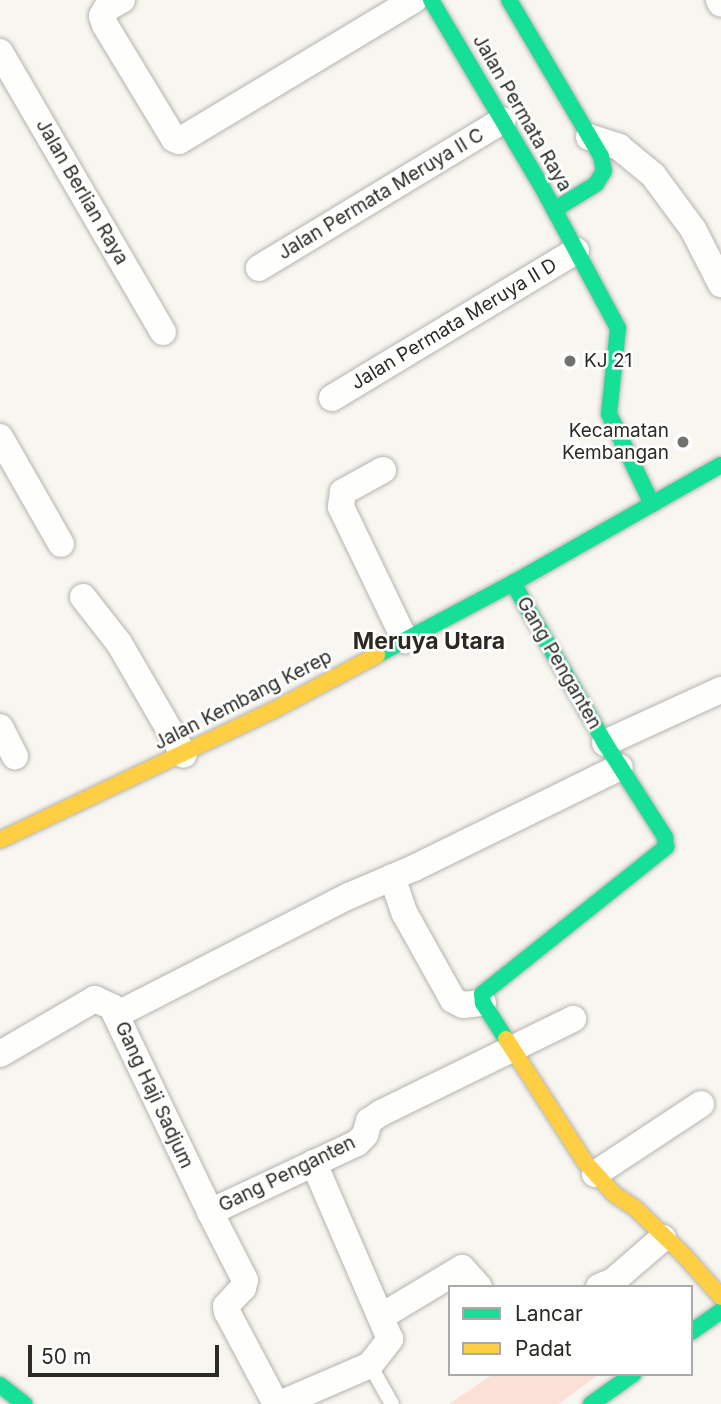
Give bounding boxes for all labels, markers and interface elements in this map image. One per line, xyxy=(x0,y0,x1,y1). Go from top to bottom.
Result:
street label: Jalan Permata Raya xyxy=(468,31,576,195)
street label: Jalan Berlian Raya xyxy=(31,115,133,269)
street label: Jalan Permata Meruya II C xyxy=(274,123,488,265)
street label: Jalan Permata Meruya II D xyxy=(347,253,561,395)
place label: KJ 21 xyxy=(584,350,632,372)
marker: KJ 21 xyxy=(562,353,578,369)
place label: Kecamatan Kembangan xyxy=(562,420,669,464)
marker: Kecamatan Kembangan xyxy=(675,434,691,450)
street label: Gang Penganten xyxy=(512,593,606,733)
district label: Meruya Utara xyxy=(353,627,505,655)
street label: Jalan Kembang Kerep xyxy=(150,645,336,755)
street label: Gang Haji Sadjum xyxy=(110,1018,198,1172)
street label: Gang Penganten xyxy=(215,1131,359,1217)
legend xyxy=(448,1285,693,1376)
text: Lancar xyxy=(515,1301,583,1326)
scale bar xyxy=(32,1330,222,1374)
text: Padat xyxy=(515,1336,572,1361)
text: 50 m xyxy=(41,1344,91,1369)

